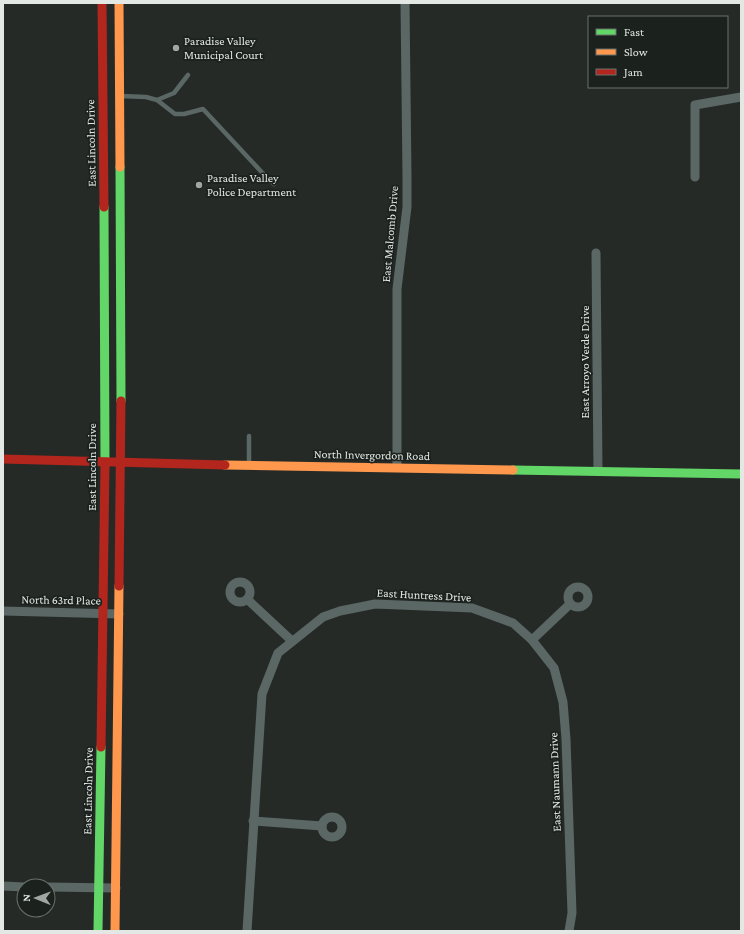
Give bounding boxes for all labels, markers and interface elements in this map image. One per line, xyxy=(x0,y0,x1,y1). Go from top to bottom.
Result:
legend xyxy=(588,16,728,88)
text: Fast xyxy=(624,25,645,39)
place label: Paradise Valley Municipal Court xyxy=(184,34,264,62)
marker: Paradise Valley Municipal Court xyxy=(171,43,181,53)
text: Slow xyxy=(624,45,648,59)
text: Jam xyxy=(623,65,643,79)
street label: East Lincoln Drive xyxy=(83,99,99,187)
place label: Paradise Valley Police Department xyxy=(207,171,297,199)
marker: Paradise Valley Police Department xyxy=(194,180,204,190)
street label: East Malcomb Drive xyxy=(379,185,401,283)
street label: East Arroyo Verde Drive xyxy=(578,305,592,419)
street label: East Lincoln Drive xyxy=(85,423,99,511)
street label: North Invergordon Road xyxy=(314,447,431,463)
street label: East Huntress Drive xyxy=(376,586,472,604)
street label: North 63rd Place xyxy=(21,592,101,608)
street label: East Naumann Drive xyxy=(546,732,564,832)
street label: East Lincoln Drive xyxy=(80,747,96,835)
north arrow xyxy=(16,878,56,918)
text: N xyxy=(20,893,32,902)

